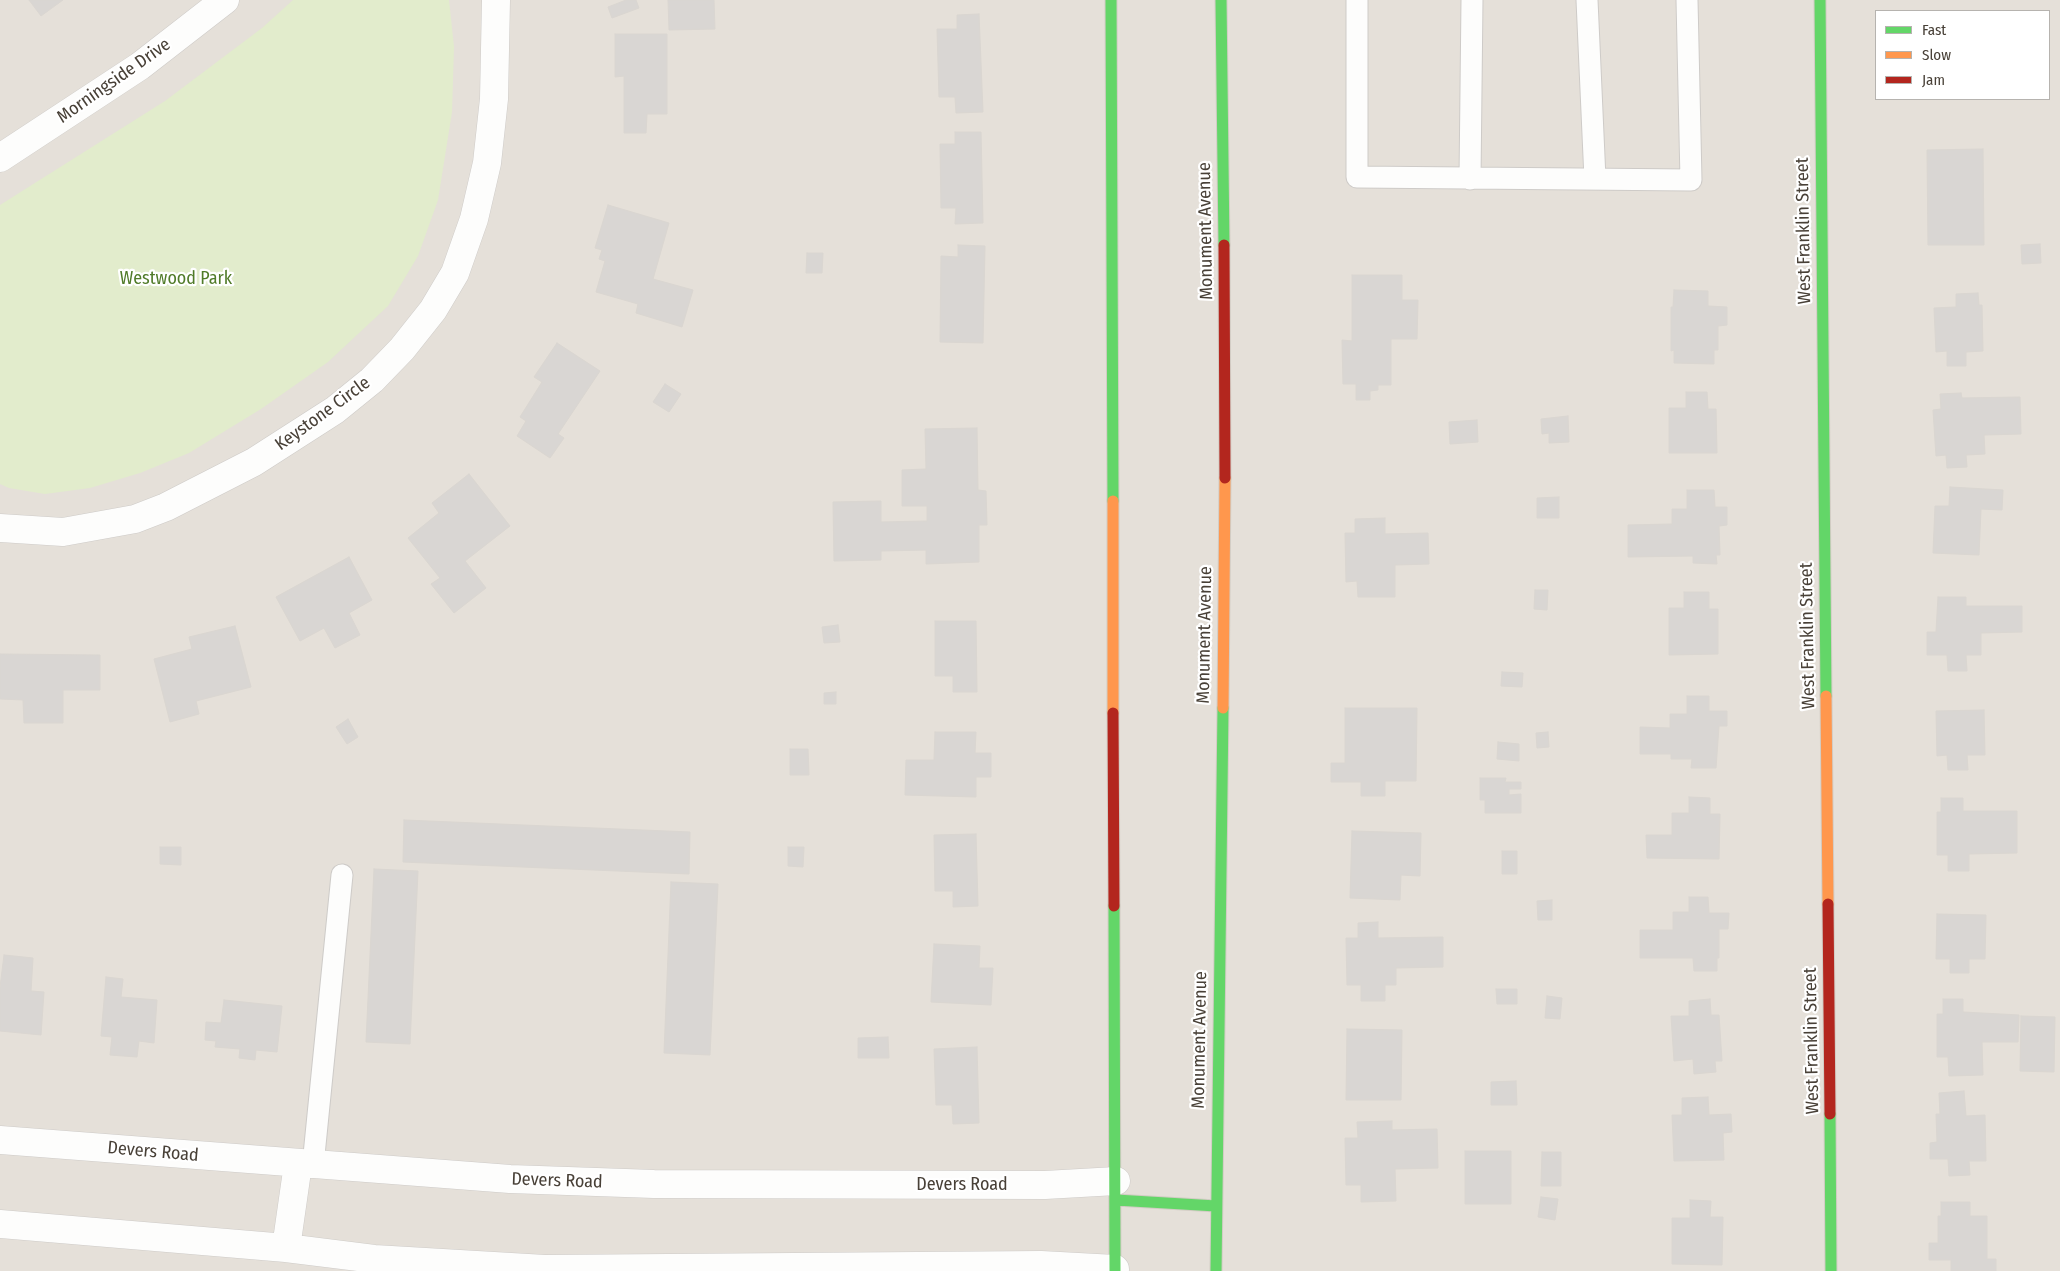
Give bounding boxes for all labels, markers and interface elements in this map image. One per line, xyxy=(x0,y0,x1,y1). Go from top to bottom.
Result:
legend xyxy=(1875,10,2050,100)
text: Fast xyxy=(1922,21,1946,39)
street label: Morningside Drive xyxy=(53,34,175,128)
text: Slow xyxy=(1922,46,1951,64)
text: Jam xyxy=(1922,71,1945,89)
street label: West Franklin Street xyxy=(1792,157,1816,305)
street label: Monument Avenue xyxy=(1194,162,1218,300)
park label: Westwood Park xyxy=(120,268,232,290)
street label: Keystone Circle xyxy=(271,372,375,456)
street label: West Franklin Street xyxy=(1796,562,1820,710)
street label: Monument Avenue xyxy=(1193,566,1217,704)
street label: West Franklin Street xyxy=(1800,967,1824,1115)
street label: Monument Avenue xyxy=(1188,971,1212,1109)
street label: Devers Road xyxy=(107,1137,199,1167)
street label: Devers Road xyxy=(511,1169,603,1193)
street label: Devers Road xyxy=(916,1174,1008,1196)

